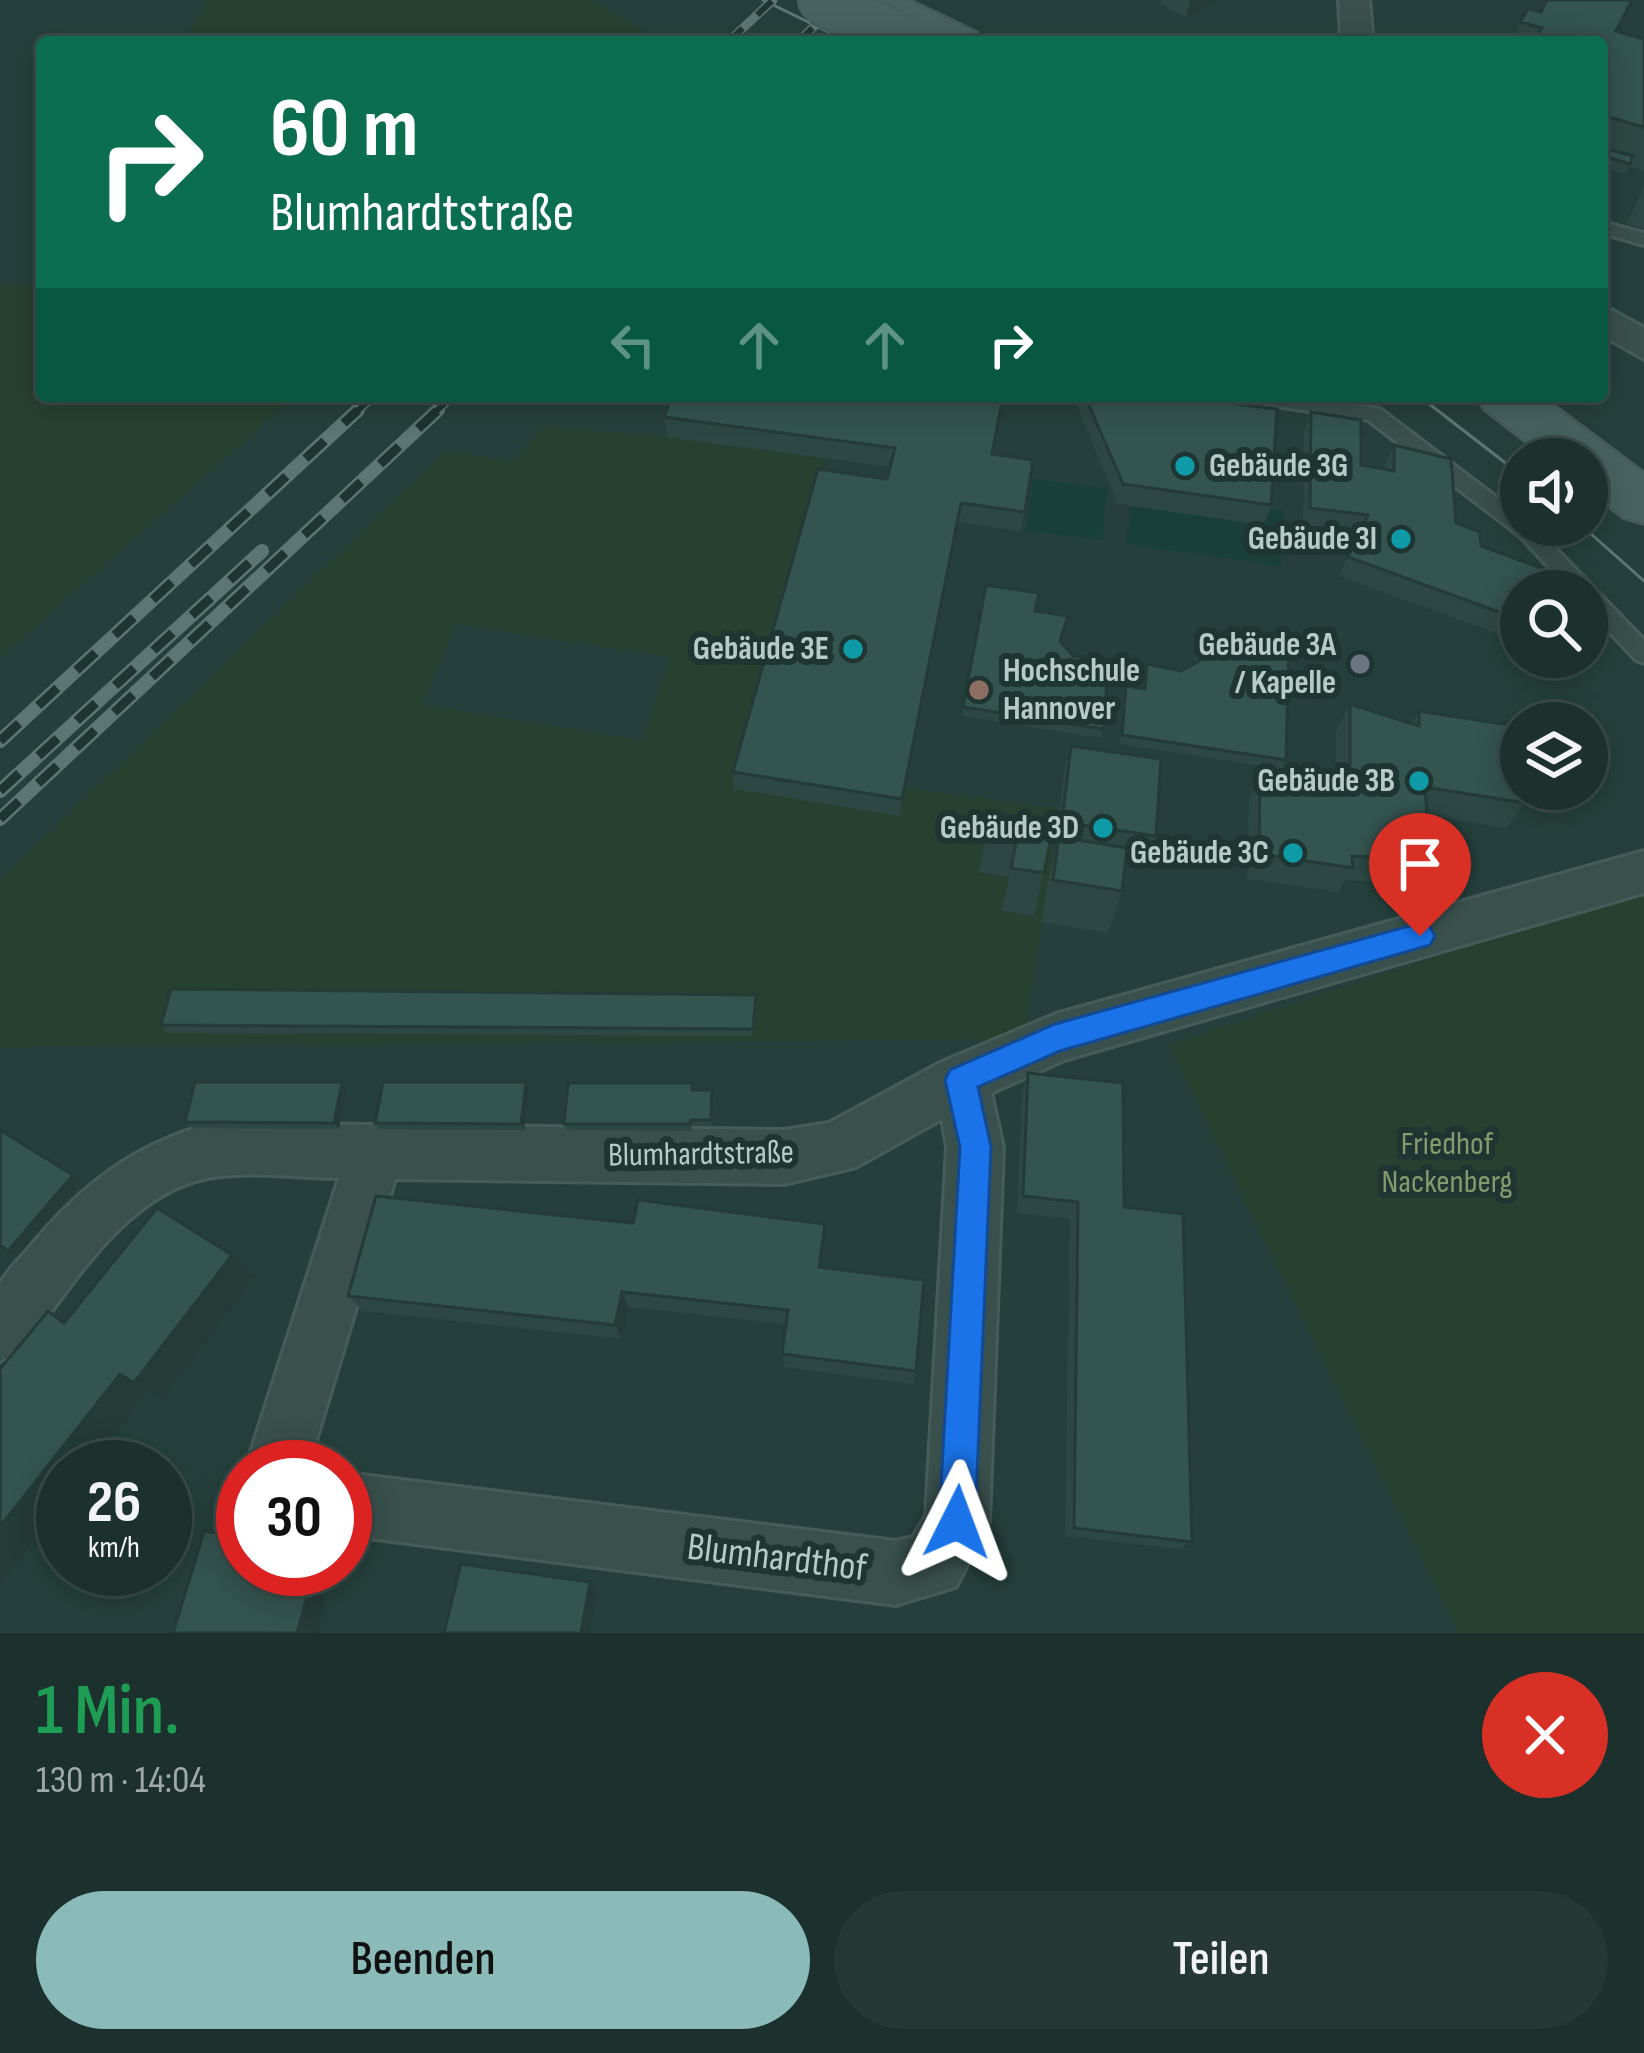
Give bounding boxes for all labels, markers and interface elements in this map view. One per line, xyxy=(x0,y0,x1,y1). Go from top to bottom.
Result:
text: 60 m xyxy=(270,79,418,180)
icon: right xyxy=(72,84,228,240)
text: Blumhardtstraße xyxy=(270,181,574,246)
icon: left xyxy=(600,312,666,378)
icon: ahead xyxy=(726,312,792,378)
icon: ahead xyxy=(852,312,918,378)
icon: right xyxy=(978,312,1044,378)
map controls xyxy=(1500,438,1608,810)
button: sound xyxy=(1500,438,1608,546)
place label: Gebäude 3G xyxy=(1209,446,1348,486)
marker: Gebäude 3G xyxy=(1172,453,1198,479)
place label: Gebäude 3I xyxy=(1248,519,1377,559)
marker: Gebäude 3I xyxy=(1388,526,1414,552)
button: search xyxy=(1500,570,1608,678)
place label: Gebäude 3A / Kapelle xyxy=(1198,625,1336,703)
place label: Gebäude 3E xyxy=(693,629,829,669)
marker: Gebäude 3E xyxy=(840,636,866,662)
place label: Hochschule Hannover xyxy=(1003,651,1140,729)
marker: Gebäude 3A / Kapelle xyxy=(1347,651,1373,677)
marker: Hochschule Hannover xyxy=(966,677,992,703)
button: layers xyxy=(1500,702,1608,810)
place label: Gebäude 3B xyxy=(1257,761,1395,801)
marker: Gebäude 3B xyxy=(1406,768,1432,794)
place label: Gebäude 3D xyxy=(940,808,1079,848)
pin xyxy=(1369,813,1471,936)
marker: Gebäude 3D xyxy=(1090,815,1116,841)
icon: arrive xyxy=(1387,831,1453,897)
place label: Gebäude 3C xyxy=(1130,833,1269,873)
marker: Gebäude 3C xyxy=(1280,840,1306,866)
park label: Friedhof Nackenberg xyxy=(1382,1124,1512,1202)
street label: Blumhardtstraße xyxy=(608,1132,794,1176)
speed limit sign: 30 xyxy=(216,1440,372,1596)
position arrow xyxy=(894,1459,1020,1585)
text: 26 xyxy=(87,1467,141,1539)
street label: Blumhardthof xyxy=(685,1524,870,1592)
text: km/h xyxy=(88,1530,140,1566)
text: 1 Min. xyxy=(36,1668,180,1755)
button: close xyxy=(1482,1672,1608,1798)
text: 130 m · 14:04 xyxy=(36,1757,206,1804)
button: Beenden xyxy=(36,1891,810,2029)
button: Teilen xyxy=(834,1891,1608,2029)

